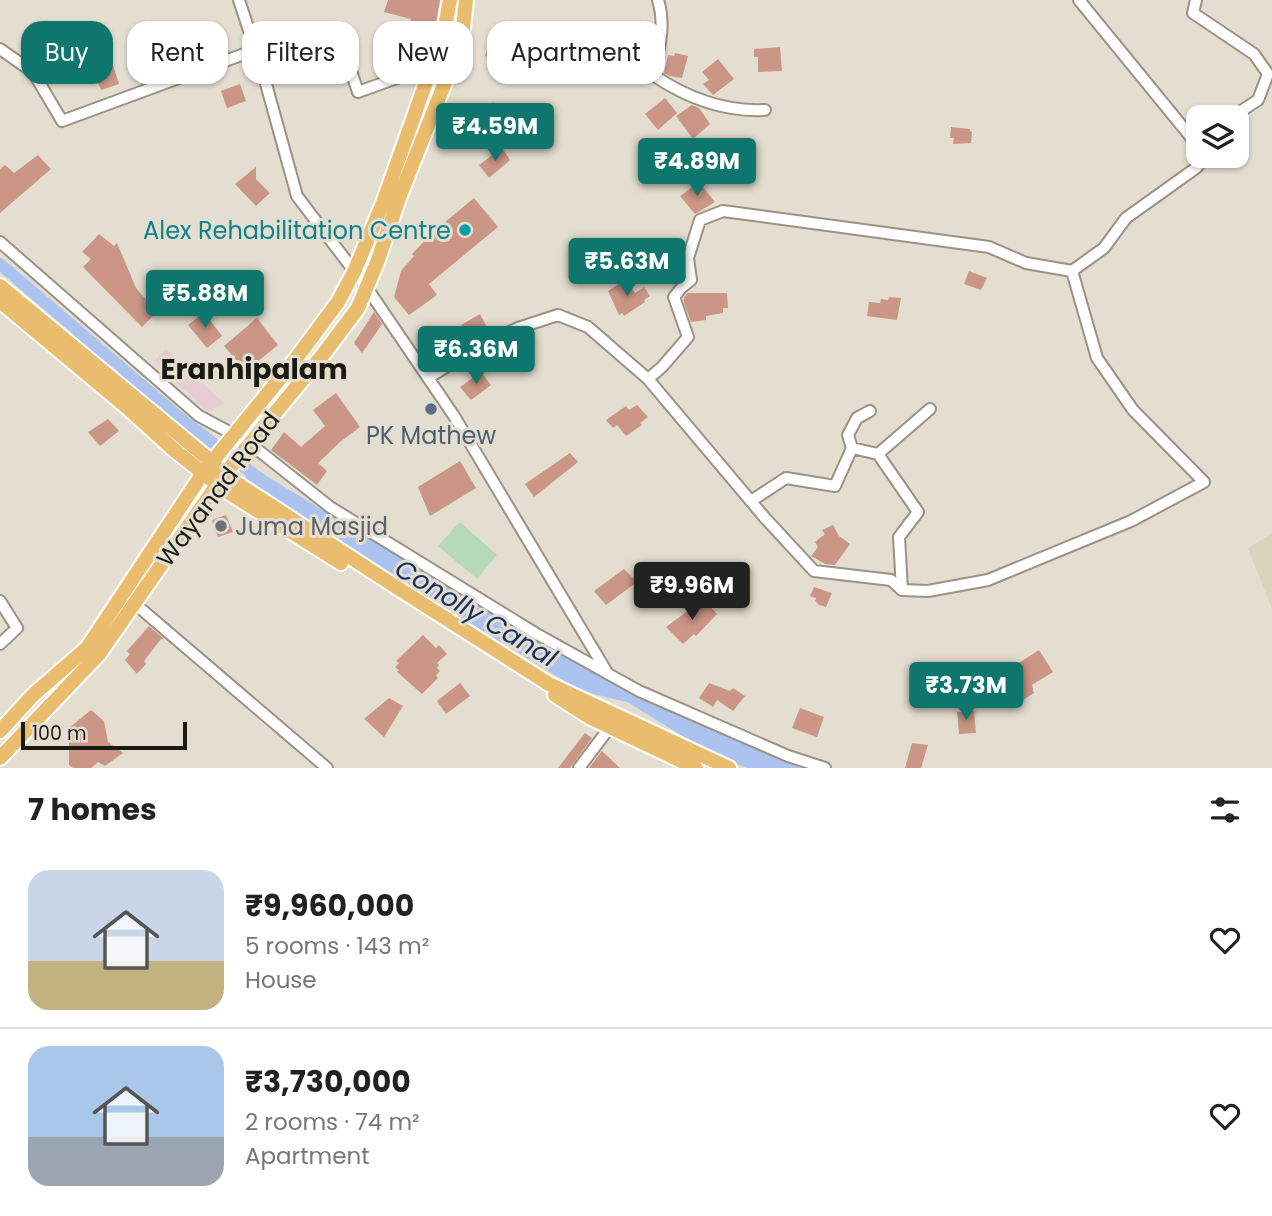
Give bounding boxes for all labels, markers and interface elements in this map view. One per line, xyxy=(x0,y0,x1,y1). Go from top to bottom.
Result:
chip: Buy xyxy=(21,21,113,84)
chip: Rent xyxy=(127,21,228,84)
chip: Filters xyxy=(242,21,359,84)
chip: New xyxy=(373,21,473,84)
chip: Apartment xyxy=(487,21,665,84)
pin: ₹4.59M xyxy=(438,104,552,163)
map controls xyxy=(1186,105,1249,168)
button: layers xyxy=(1186,105,1249,168)
text: ₹4.59M xyxy=(452,110,538,142)
pin: ₹4.89M xyxy=(640,138,754,198)
text: ₹4.89M xyxy=(654,145,740,177)
place label: Alex Rehabilitation Centre xyxy=(143,214,451,247)
marker: Alex Rehabilitation Centre xyxy=(457,222,473,238)
pin: ₹5.63M xyxy=(570,238,684,298)
text: ₹5.63M xyxy=(585,245,669,277)
pin: ₹5.88M xyxy=(148,270,262,330)
text: ₹5.88M xyxy=(162,277,248,309)
pin: ₹6.36M xyxy=(419,326,533,386)
text: ₹6.36M xyxy=(434,333,518,365)
district label: Eranhipalam xyxy=(160,350,348,389)
marker: PK Mathew xyxy=(423,401,439,417)
street label: Wayanad Road xyxy=(149,405,287,573)
place label: PK Mathew xyxy=(366,419,496,452)
place label: Juma Masjid xyxy=(235,510,388,543)
marker: Juma Masjid xyxy=(213,518,229,534)
water label: Conolly Canal xyxy=(388,550,564,676)
pin: ₹9.96M xyxy=(635,562,749,622)
text: ₹9.96M xyxy=(650,569,734,601)
pin: ₹3.73M xyxy=(909,662,1023,722)
text: ₹3.73M xyxy=(925,669,1007,701)
scale bar xyxy=(21,719,187,751)
text: 100 m xyxy=(32,720,87,747)
text: 7 homes xyxy=(28,788,157,831)
icon: filters xyxy=(1206,791,1244,829)
text: ₹9,960,000 xyxy=(245,884,414,927)
icon: home xyxy=(84,898,168,982)
icon: heart xyxy=(1206,921,1244,959)
text: 5 rooms · 143 m² xyxy=(245,930,429,962)
text: House xyxy=(245,964,317,996)
text: ₹3,730,000 xyxy=(245,1060,411,1103)
icon: home xyxy=(84,1074,168,1158)
icon: heart xyxy=(1206,1097,1244,1135)
text: 2 rooms · 74 m² xyxy=(245,1106,420,1138)
text: Apartment xyxy=(245,1140,370,1172)

